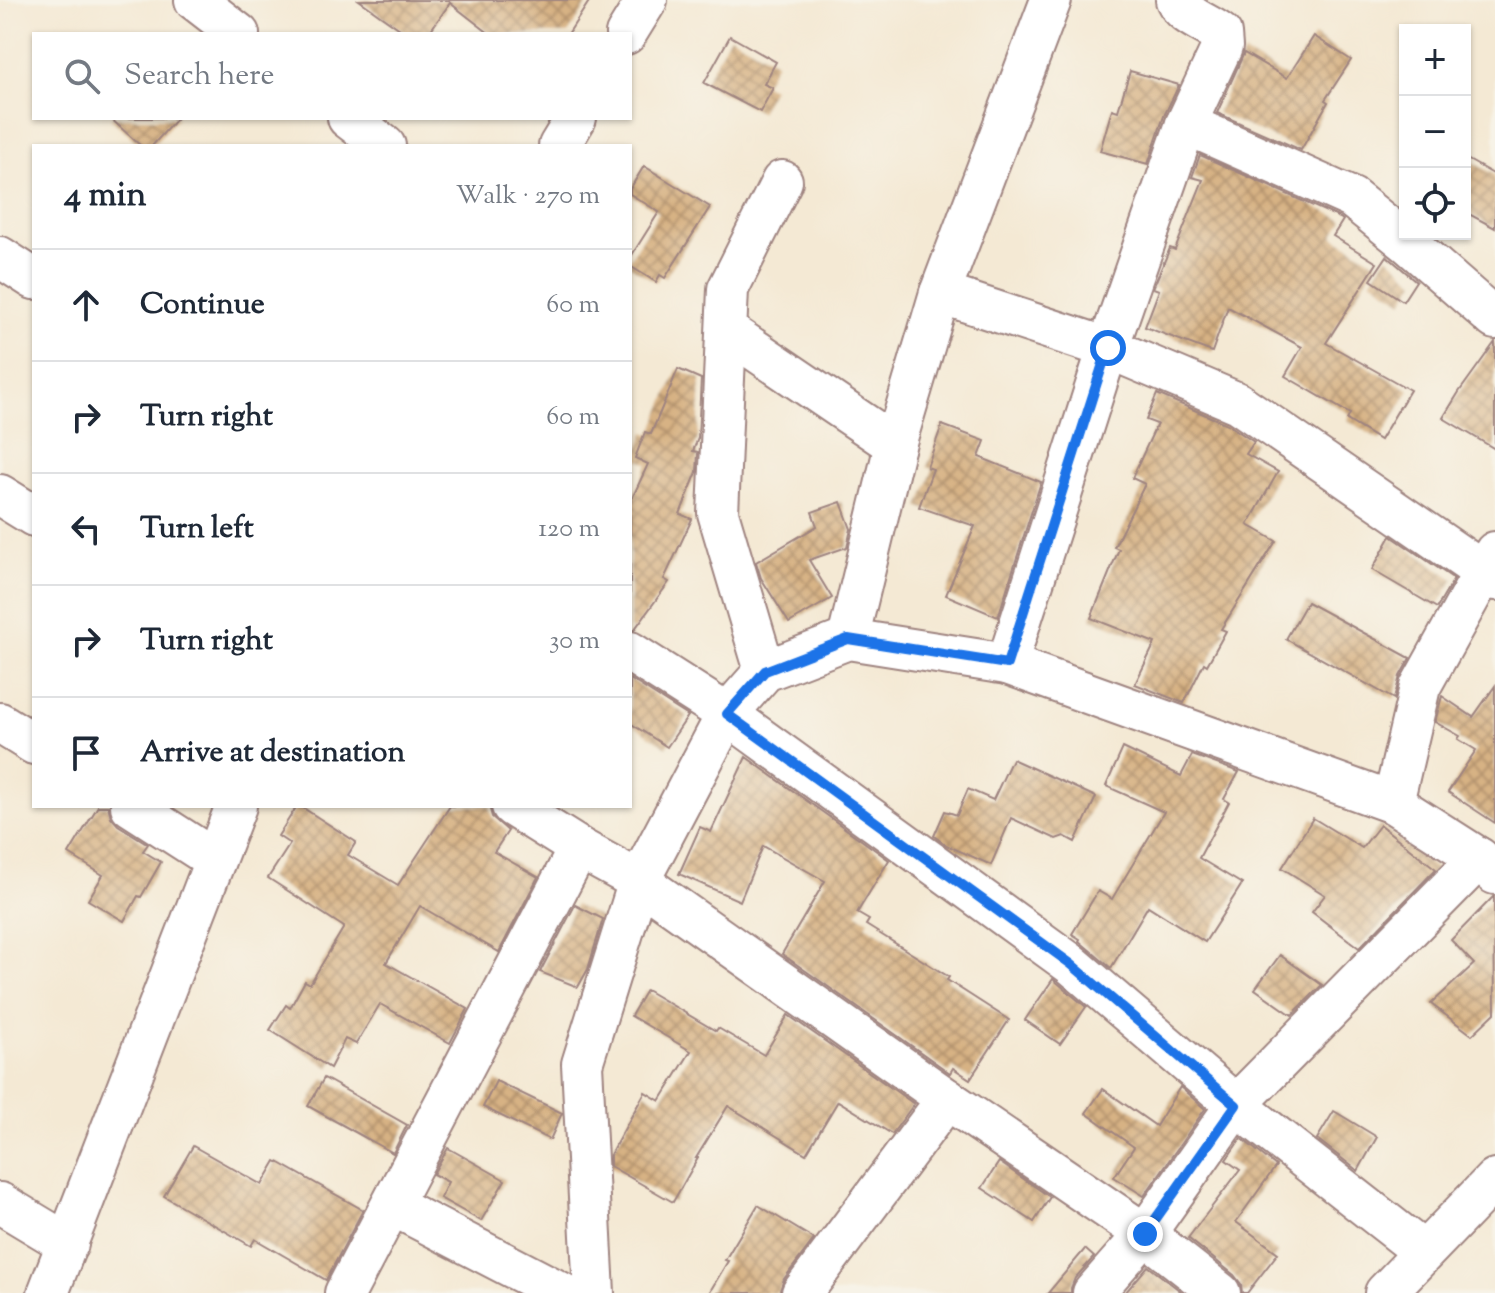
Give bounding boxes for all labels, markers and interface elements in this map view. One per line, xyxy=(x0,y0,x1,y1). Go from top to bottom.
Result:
map controls xyxy=(1399,24,1471,240)
button: + xyxy=(1399,24,1471,96)
search box xyxy=(32,32,632,120)
icon: search xyxy=(60,54,104,98)
text: Search here xyxy=(124,55,274,98)
button: − xyxy=(1399,96,1471,168)
button: locate xyxy=(1399,168,1471,240)
text: 4 min xyxy=(64,172,146,221)
text: Walk · 270 m xyxy=(456,178,600,215)
icon: ahead xyxy=(64,283,108,327)
text: Continue xyxy=(140,284,265,327)
text: 60 m xyxy=(546,287,600,324)
route start xyxy=(1090,330,1126,366)
icon: right xyxy=(64,395,108,439)
text: Turn right xyxy=(140,396,273,439)
text: 60 m xyxy=(546,399,600,436)
icon: left xyxy=(64,507,108,551)
text: Turn left xyxy=(140,508,254,551)
text: 120 m xyxy=(538,511,600,548)
icon: right xyxy=(64,619,108,663)
text: Turn right xyxy=(140,620,273,663)
text: 30 m xyxy=(549,623,600,660)
icon: arrive xyxy=(64,731,108,775)
text: Arrive at destination xyxy=(140,732,405,775)
route end xyxy=(1127,1216,1163,1252)

